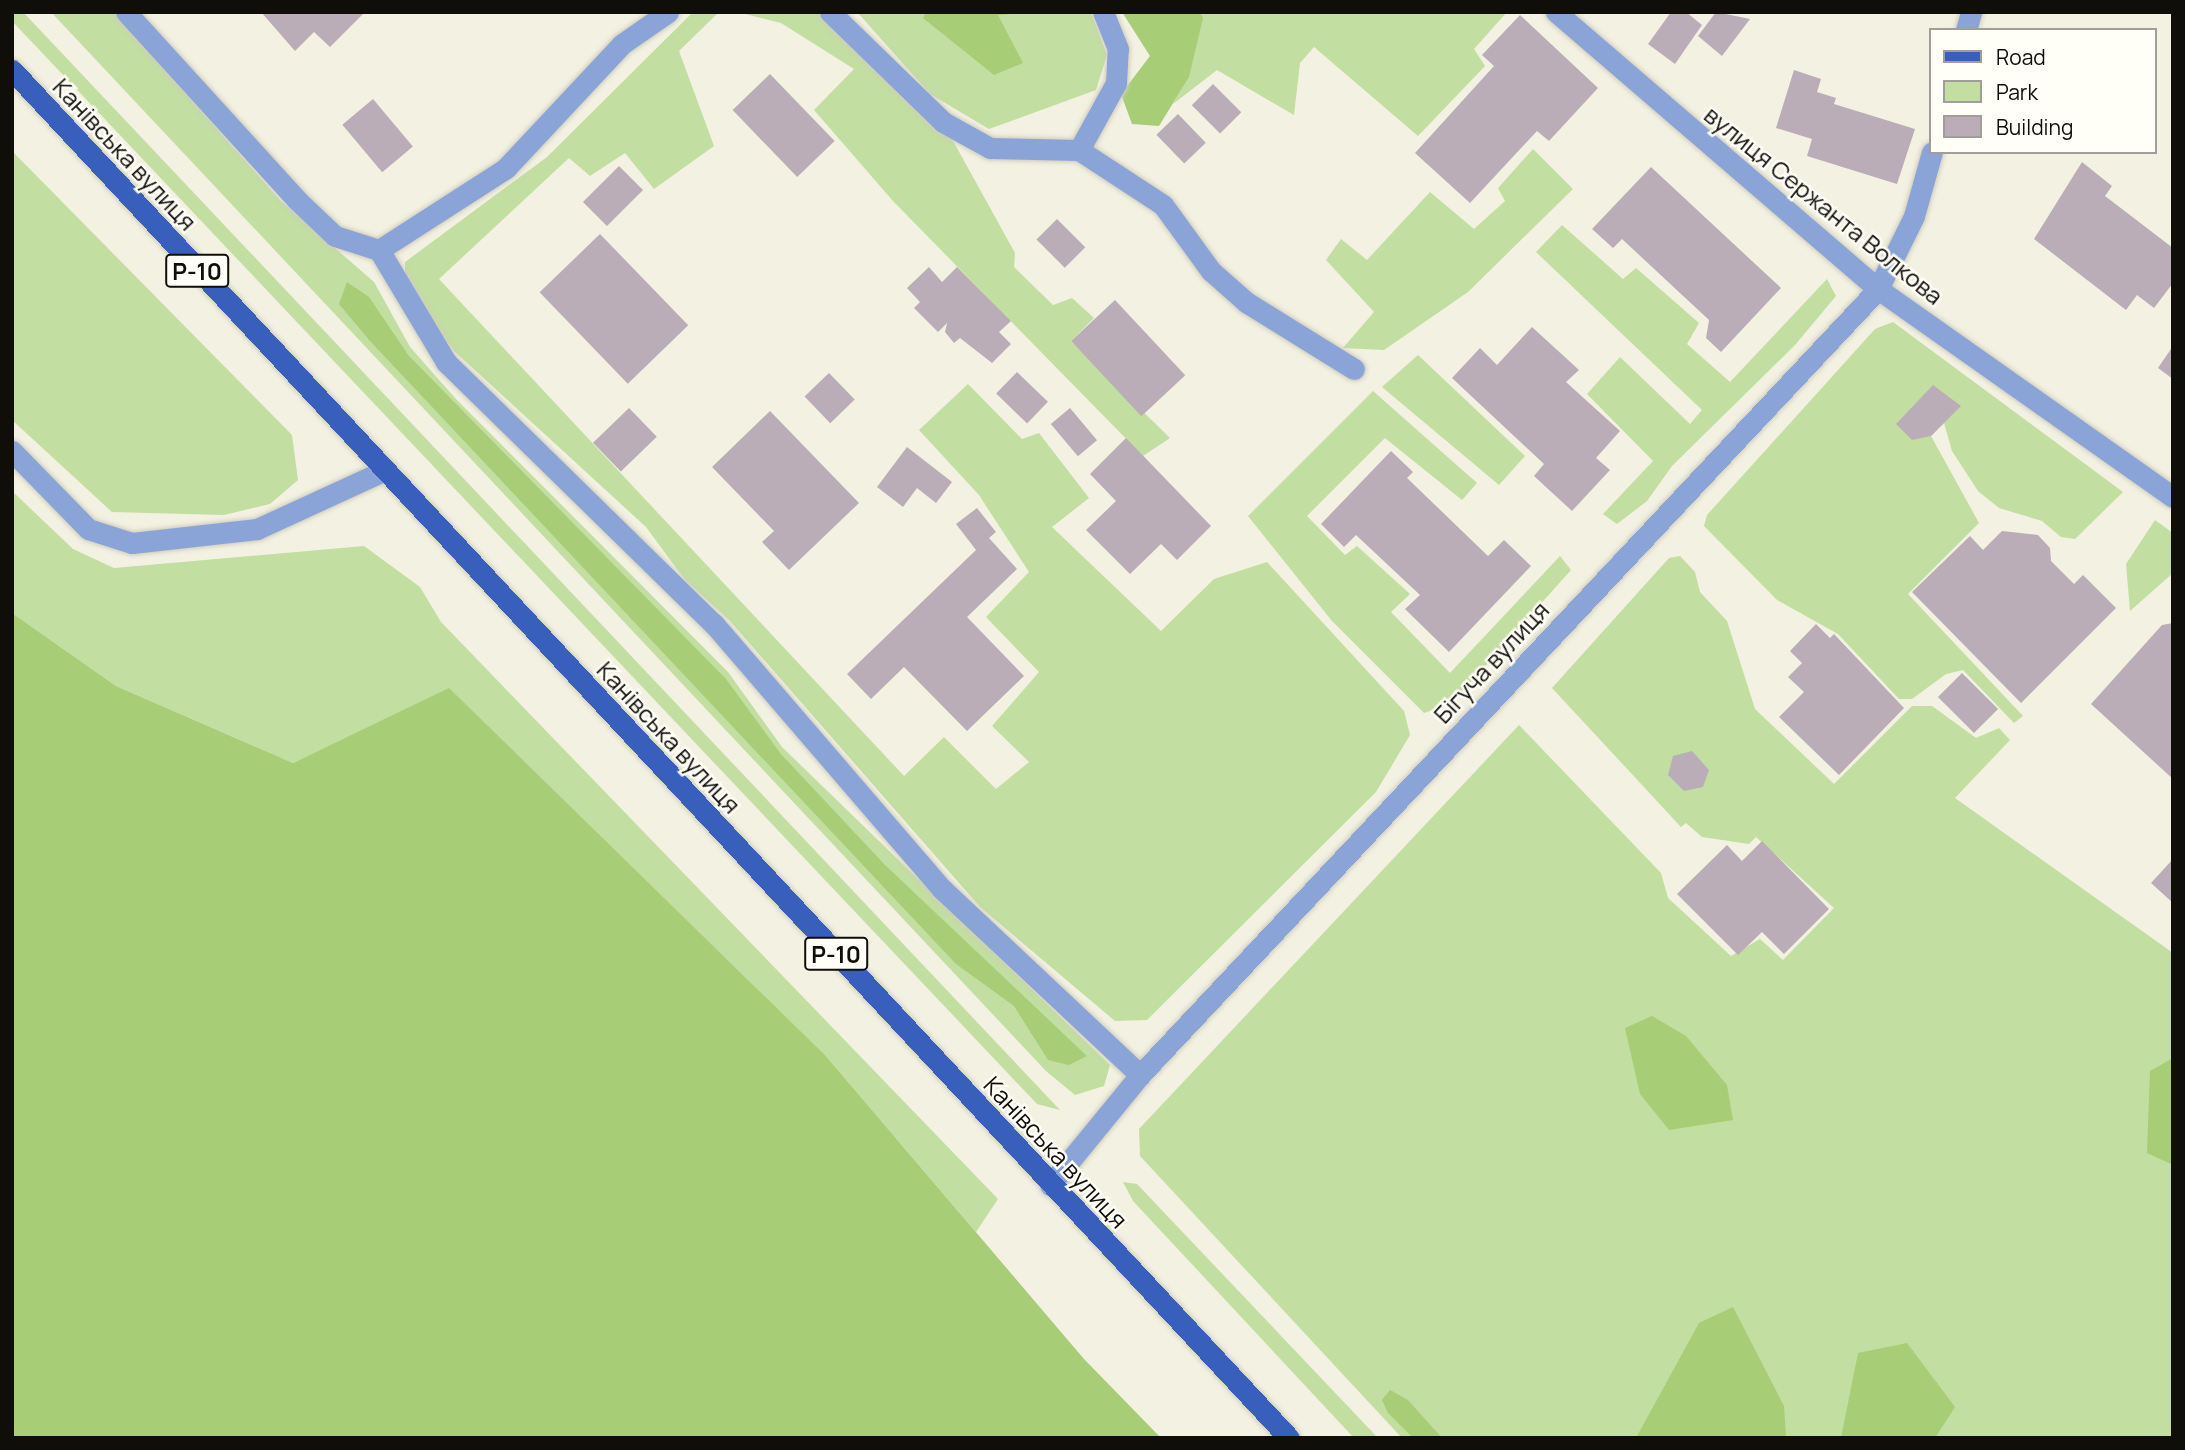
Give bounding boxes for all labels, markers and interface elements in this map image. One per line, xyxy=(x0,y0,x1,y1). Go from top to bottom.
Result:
legend xyxy=(1930,28,2157,154)
text: Road xyxy=(1996,43,2046,71)
street label: Канівська вулиця xyxy=(47,72,203,236)
text: Park xyxy=(1996,78,2038,106)
street label: вулиця Сержанта Волкова xyxy=(1699,100,1949,310)
text: Building xyxy=(1996,113,2073,141)
road number: Р-10 xyxy=(164,252,230,290)
street label: Бігуча вулиця xyxy=(1427,595,1555,729)
street label: Канівська вулиця xyxy=(591,655,747,819)
road number: Р-10 xyxy=(803,934,869,973)
street label: Канівська вулиця xyxy=(978,1070,1134,1234)

